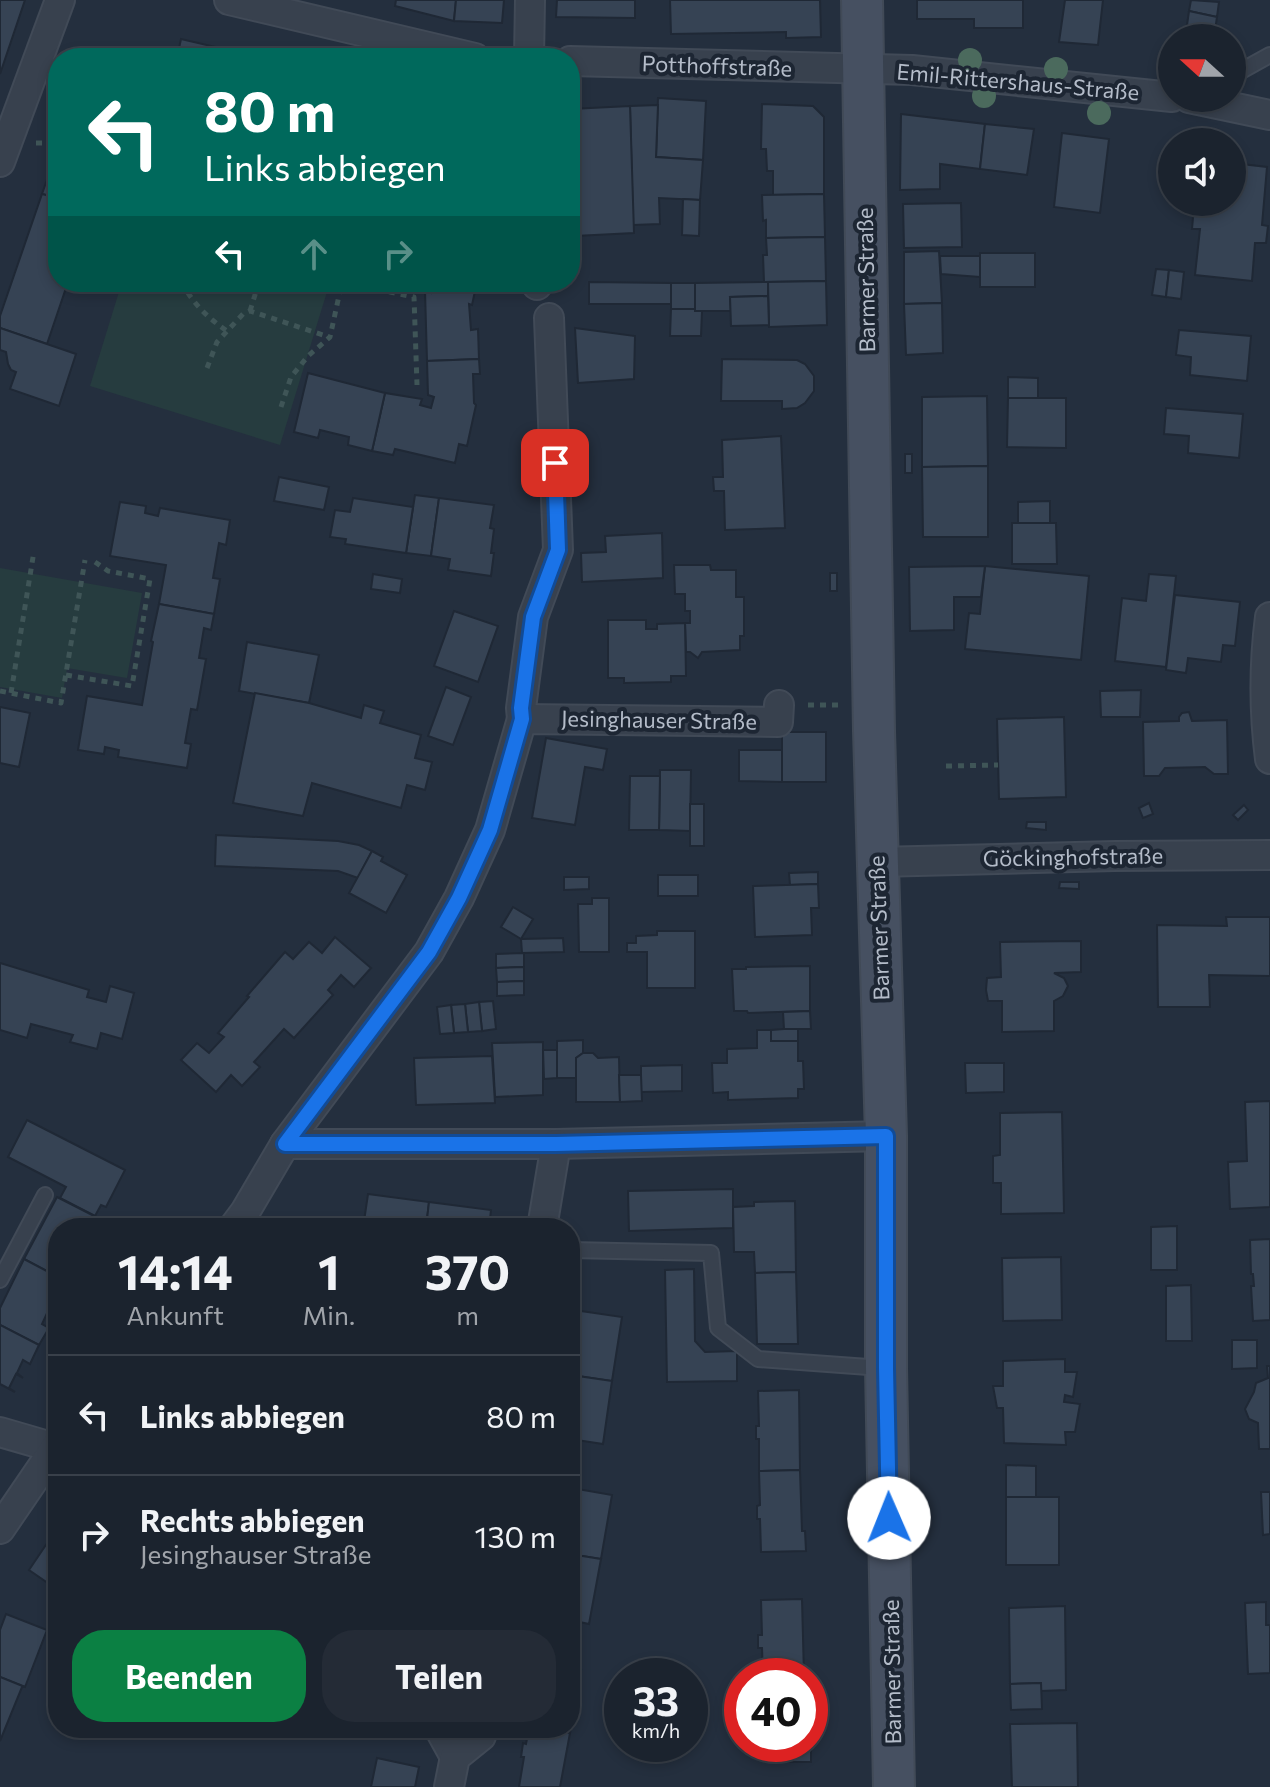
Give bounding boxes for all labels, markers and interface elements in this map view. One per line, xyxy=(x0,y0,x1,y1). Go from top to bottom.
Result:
north arrow xyxy=(1158,24,1246,112)
map controls xyxy=(1158,24,1246,216)
street label: Potthoffstraße xyxy=(641,49,793,82)
street label: Emil-Rittershaus-Straße xyxy=(896,57,1141,106)
text: 80 m xyxy=(204,75,335,144)
icon: left xyxy=(72,80,176,184)
button: sound xyxy=(1158,128,1246,216)
text: Links abbiegen xyxy=(204,144,446,188)
street label: Barmer Straße xyxy=(851,207,880,353)
icon: left xyxy=(208,232,252,276)
icon: ahead xyxy=(292,232,336,276)
icon: right xyxy=(376,232,420,276)
pin xyxy=(521,429,589,497)
icon: arrive xyxy=(533,441,577,485)
street label: Jesinghauser Straße xyxy=(561,704,757,735)
street label: Göckinghofstraße xyxy=(983,841,1163,872)
street label: Barmer Straße xyxy=(862,855,895,1001)
text: 14:14 xyxy=(118,1241,233,1300)
text: 1 xyxy=(318,1241,340,1300)
text: 370 xyxy=(425,1241,510,1300)
text: Ankunft xyxy=(127,1299,224,1330)
text: Min. xyxy=(302,1299,355,1330)
text: m xyxy=(456,1299,479,1330)
icon: left xyxy=(72,1393,116,1437)
text: Links abbiegen xyxy=(140,1397,345,1434)
text: 80 m xyxy=(486,1397,556,1434)
position arrow xyxy=(847,1476,931,1560)
text: Rechts abbiegen xyxy=(140,1501,365,1538)
icon: right xyxy=(72,1513,116,1557)
text: 130 m xyxy=(475,1517,556,1554)
text: Jesinghauser Straße xyxy=(140,1538,372,1569)
street label: Barmer Straße xyxy=(877,1599,906,1745)
button: Beenden xyxy=(72,1630,306,1722)
button: Teilen xyxy=(322,1630,556,1722)
speed limit sign: 40 xyxy=(724,1658,828,1762)
text: 33 xyxy=(633,1675,679,1724)
text: km/h xyxy=(632,1718,680,1742)

